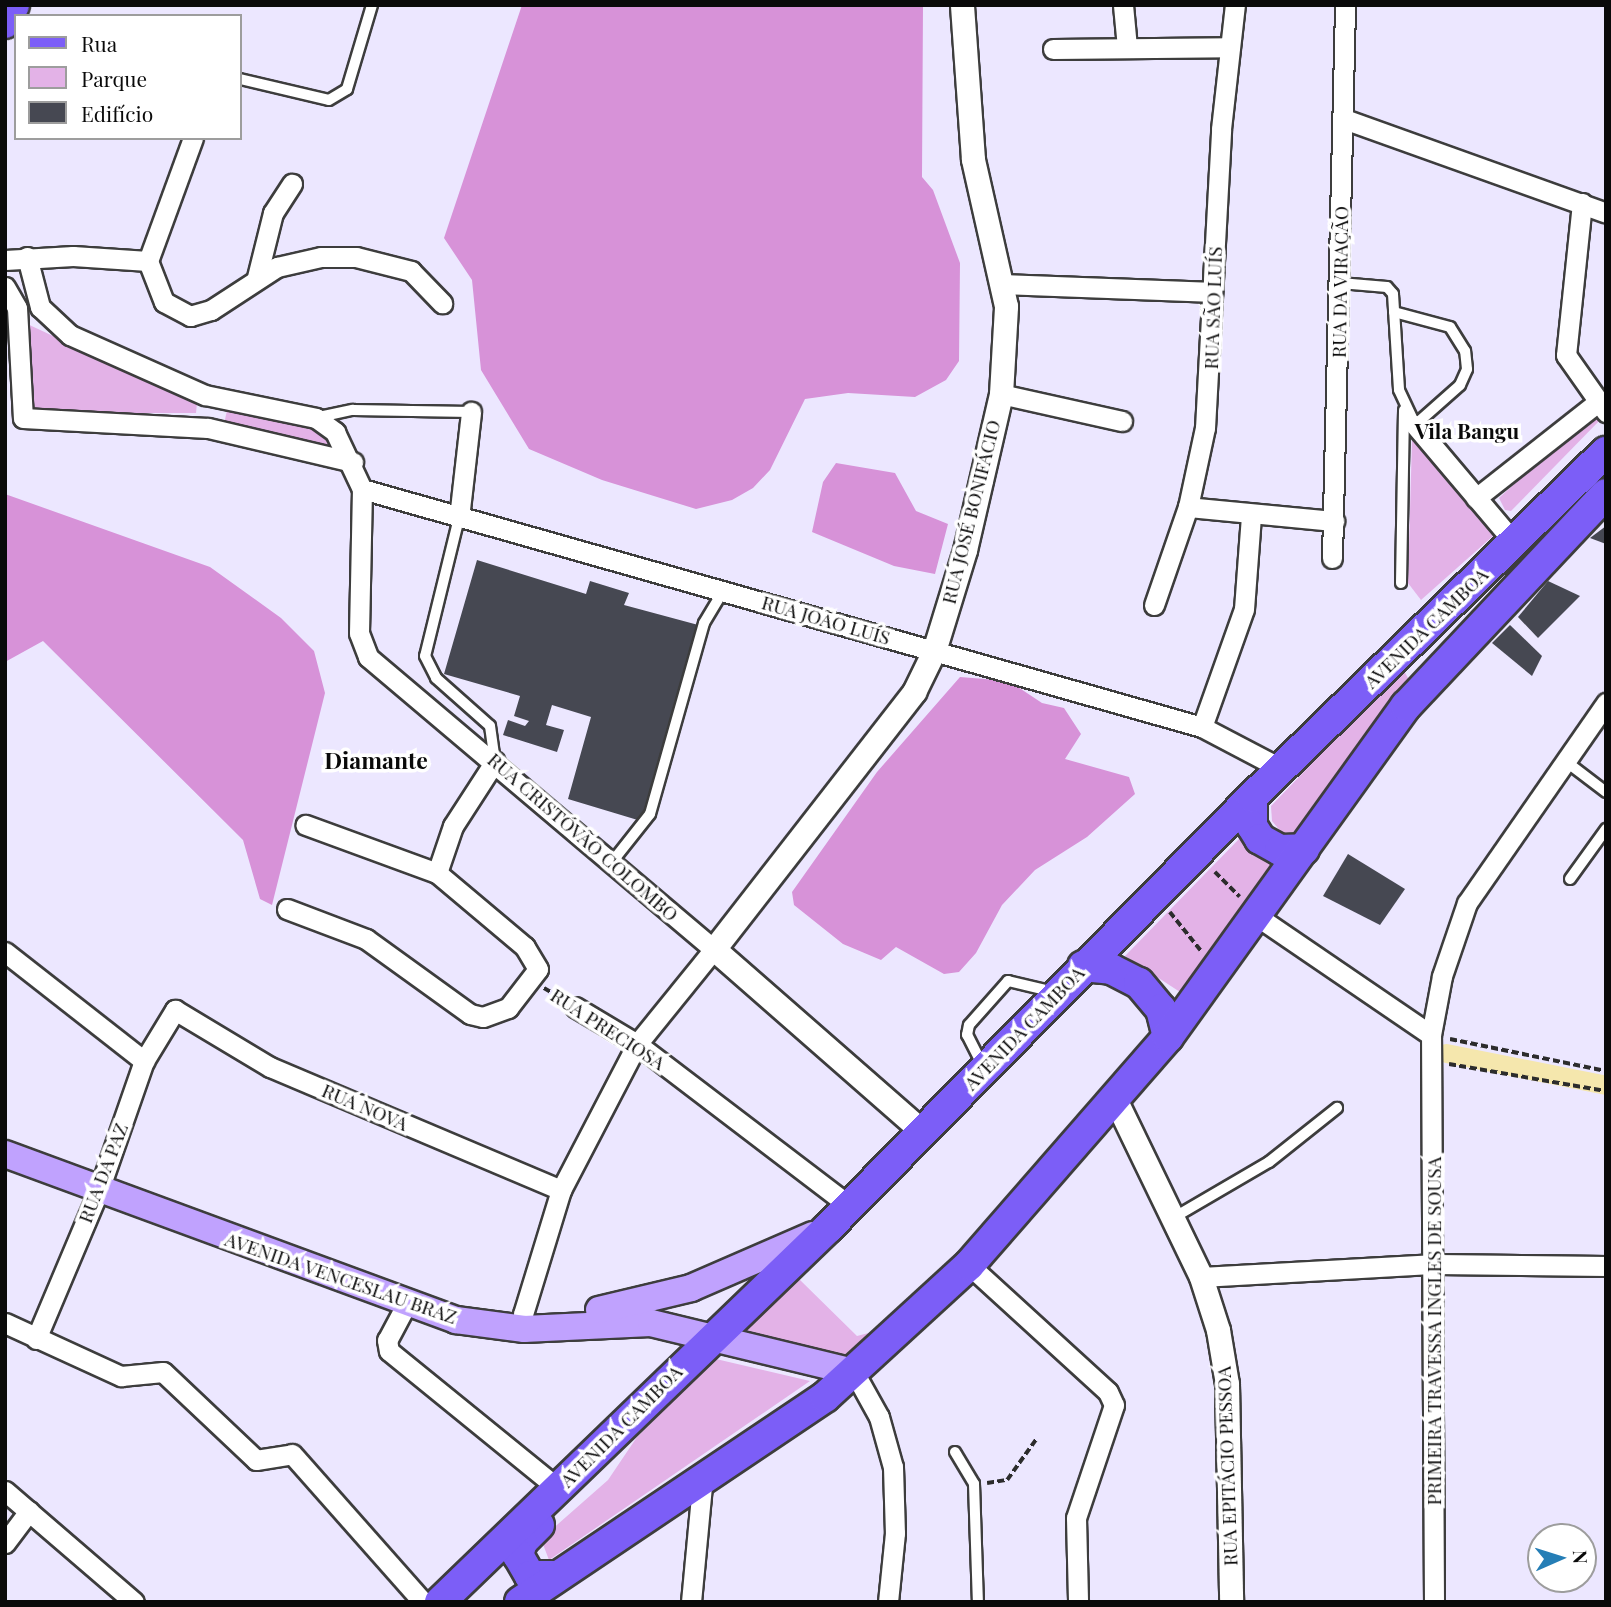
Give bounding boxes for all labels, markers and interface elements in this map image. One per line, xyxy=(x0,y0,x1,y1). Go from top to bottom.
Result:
legend xyxy=(14,14,242,140)
text: Rua xyxy=(81,29,117,57)
text: Parque xyxy=(81,64,147,92)
text: Edifício xyxy=(81,99,153,127)
street label: RUA DA VIRAÇÃO xyxy=(1327,205,1353,359)
street label: RUA SÃO LUÍS xyxy=(1199,246,1227,370)
district label: Vila Bangu xyxy=(1415,417,1519,443)
street label: RUA JOSÉ BONIFÁCIO xyxy=(937,418,1005,606)
street label: AVENIDA CAMBOA xyxy=(1359,563,1493,693)
street label: RUA JOÃO LUÍS xyxy=(759,591,893,649)
district label: Diamante xyxy=(324,746,428,774)
street label: RUA CRISTÓVÃO COLOMBO xyxy=(483,748,683,926)
street label: AVENIDA CAMBOA xyxy=(959,961,1089,1095)
street label: RUA PRECIOSA xyxy=(546,984,670,1074)
street label: RUA NOVA xyxy=(319,1079,411,1135)
street label: RUA DA PAZ xyxy=(74,1120,132,1226)
street label: PRIMEIRA TRAVESSA INGLES DE SOUSA xyxy=(1423,1156,1445,1506)
street label: AVENIDA VENCESLAU BRAZ xyxy=(222,1227,460,1329)
street label: AVENIDA CAMBOA xyxy=(555,1360,687,1492)
street label: RUA EPITÁCIO PESSOA xyxy=(1212,1366,1242,1566)
north arrow xyxy=(1527,1523,1597,1593)
text: N xyxy=(1568,1549,1594,1565)

